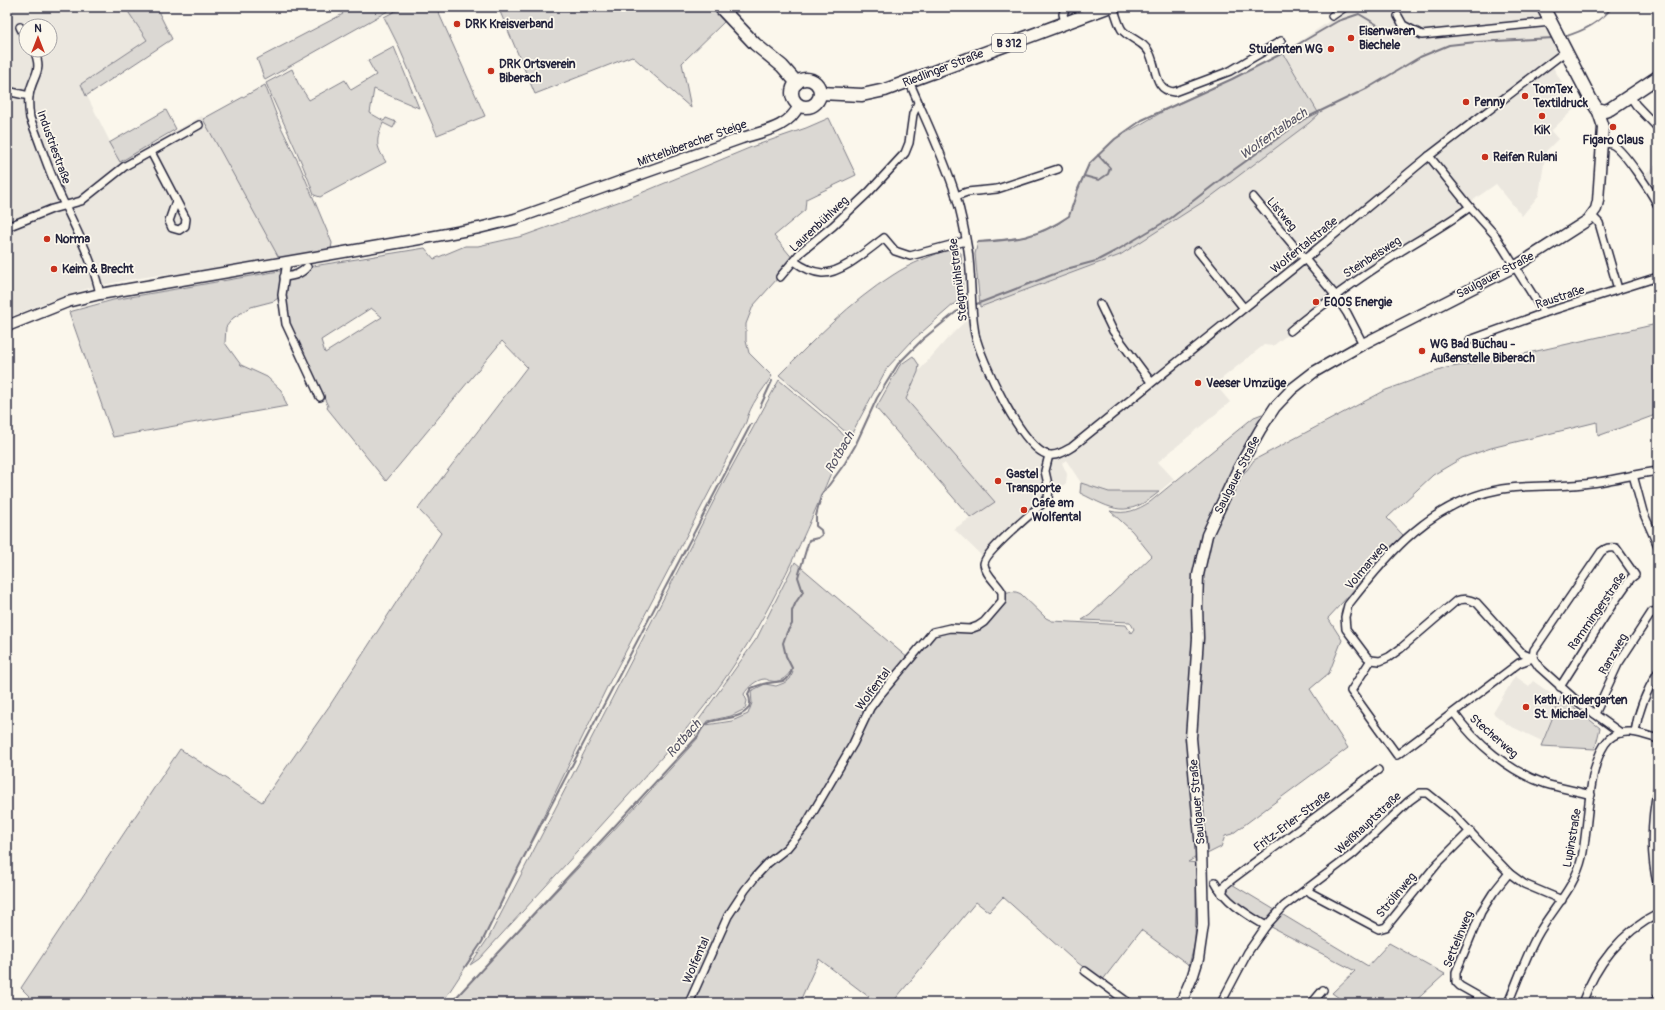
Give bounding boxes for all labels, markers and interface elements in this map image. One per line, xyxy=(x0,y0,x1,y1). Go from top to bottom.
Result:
place label: DRK Kreisverband xyxy=(465,17,554,32)
north arrow xyxy=(18,18,58,58)
marker: DRK Kreisverband xyxy=(452,19,462,29)
text: N xyxy=(34,22,42,35)
place label: Eisenwaren Biechele xyxy=(1359,24,1416,53)
marker: Eisenwaren Biechele xyxy=(1346,33,1356,43)
road number: B 312 xyxy=(992,34,1026,52)
place label: Studenten WG xyxy=(1249,42,1323,57)
marker: Studenten WG xyxy=(1326,44,1336,54)
street label: Riedlinger Straße xyxy=(901,46,986,91)
place label: DRK Ortsverein Biberach xyxy=(499,57,576,86)
marker: DRK Ortsverein Biberach xyxy=(486,66,496,76)
place label: TomTex Textildruck xyxy=(1532,82,1589,111)
marker: TomTex Textildruck xyxy=(1520,91,1530,101)
place label: Penny xyxy=(1474,95,1506,110)
marker: Penny xyxy=(1461,97,1471,107)
water label: Wolfentalbach xyxy=(1237,104,1311,163)
street label: Industriestraße xyxy=(33,108,74,186)
marker: KiK xyxy=(1537,111,1547,121)
street label: Mittelbiberacher Steige xyxy=(635,117,749,170)
marker: Figaro Claus xyxy=(1608,122,1618,132)
place label: KiK xyxy=(1534,123,1551,138)
place label: Figaro Claus xyxy=(1582,133,1644,148)
place label: Reifen Rulani xyxy=(1493,150,1557,165)
marker: Reifen Rulani xyxy=(1480,152,1490,162)
street label: Laurenbühlweg xyxy=(787,193,852,256)
street label: Listweg xyxy=(1263,194,1300,234)
street label: Wolfentalstraße xyxy=(1268,214,1341,277)
place label: Norma xyxy=(55,232,90,247)
street label: Steinbeisweg xyxy=(1341,233,1404,282)
marker: Norma xyxy=(42,234,52,244)
street label: Steigmühlstraße xyxy=(946,237,971,322)
street label: Saulgauer Straße xyxy=(1454,249,1537,302)
place label: Keim & Brecht xyxy=(62,262,135,277)
marker: Keim & Brecht xyxy=(49,264,59,274)
street label: Raustraße xyxy=(1534,282,1587,312)
place label: EQOS Energie xyxy=(1324,295,1393,310)
marker: EQOS Energie xyxy=(1311,297,1321,307)
place label: WG Bad Buchau - Außenstelle Biberach xyxy=(1430,337,1535,366)
marker: WG Bad Buchau - Außenstelle Biberach xyxy=(1417,346,1427,356)
place label: Veeser Umzüge xyxy=(1206,376,1287,391)
marker: Veeser Umzüge xyxy=(1193,378,1203,388)
water label: Rotbach xyxy=(822,428,858,476)
street label: Saulgauer Straße xyxy=(1211,434,1264,517)
place label: Gastel Transporte xyxy=(1005,467,1062,496)
marker: Gastel Transporte xyxy=(993,476,1003,486)
place label: Cafe am Wolfental xyxy=(1032,496,1081,525)
marker: Cafe am Wolfental xyxy=(1019,505,1029,515)
street label: Volmarweg xyxy=(1342,540,1390,593)
street label: Rammingerstraße xyxy=(1565,569,1630,653)
street label: Ranzweg xyxy=(1596,631,1631,678)
street label: Wolfental xyxy=(853,665,894,714)
place label: Kath. Kindergarten St. Michael xyxy=(1534,693,1628,722)
marker: Kath. Kindergarten St. Michael xyxy=(1521,702,1531,712)
street label: Stecherweg xyxy=(1466,711,1521,762)
water label: Rotbach xyxy=(663,716,705,761)
street label: Saulgauer Straße xyxy=(1186,759,1209,845)
street label: Fritz-Erler-Straße xyxy=(1251,787,1334,855)
street label: Weißhauptstraße xyxy=(1332,789,1405,858)
street label: Lupinstraße xyxy=(1560,807,1585,869)
street label: Strölinweg xyxy=(1373,870,1420,921)
street label: Settelinweg xyxy=(1440,908,1477,970)
street label: Wolfental xyxy=(680,934,713,986)

